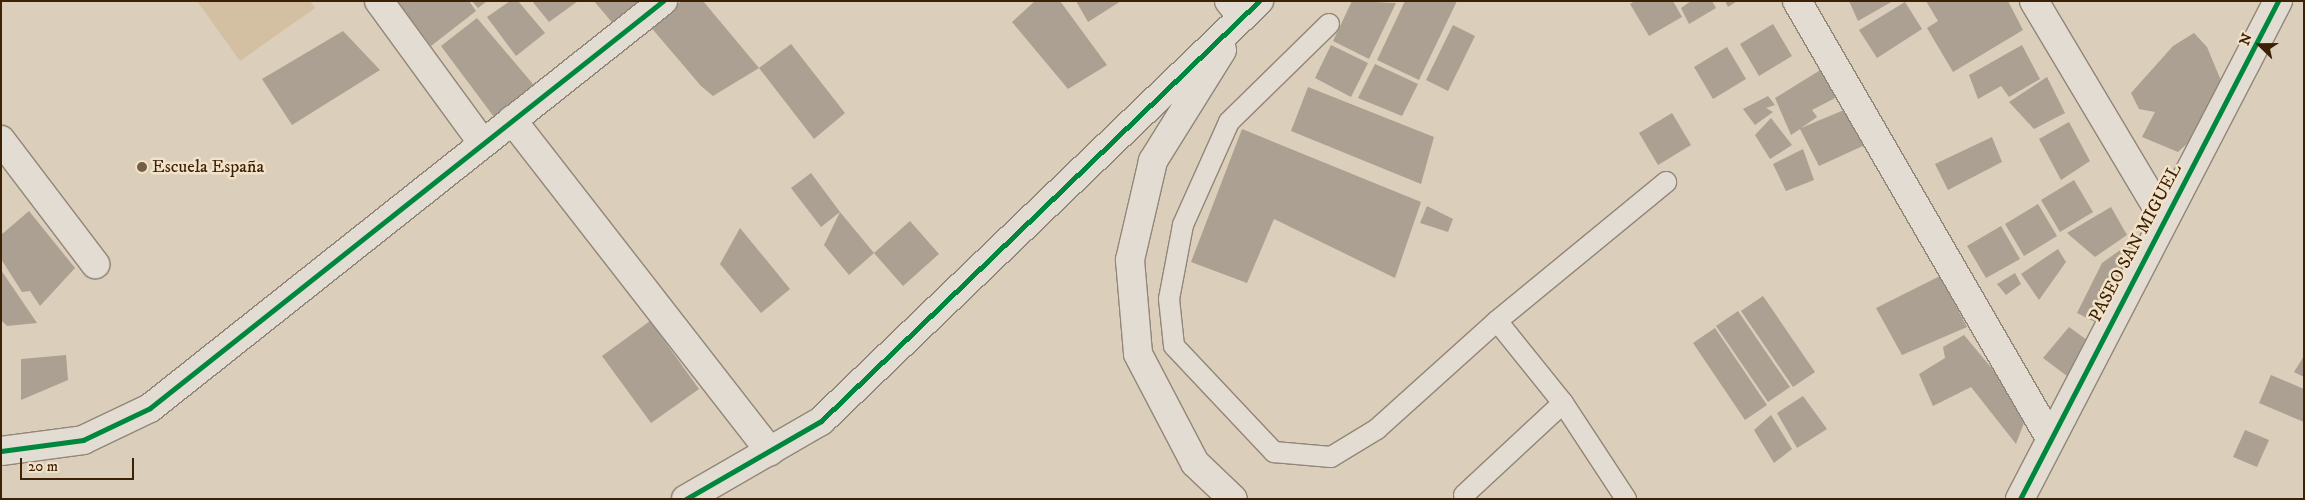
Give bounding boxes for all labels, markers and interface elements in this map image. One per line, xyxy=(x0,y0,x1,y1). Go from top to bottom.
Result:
north arrow xyxy=(2235,20,2285,70)
text: N xyxy=(2236,31,2257,48)
place label: Escuela España xyxy=(152,156,264,178)
street label: PASEO SAN MIGUEL xyxy=(2085,160,2187,326)
marker: Escuela España xyxy=(136,161,148,173)
scale bar xyxy=(22,448,136,480)
text: 20 m xyxy=(28,457,58,476)

